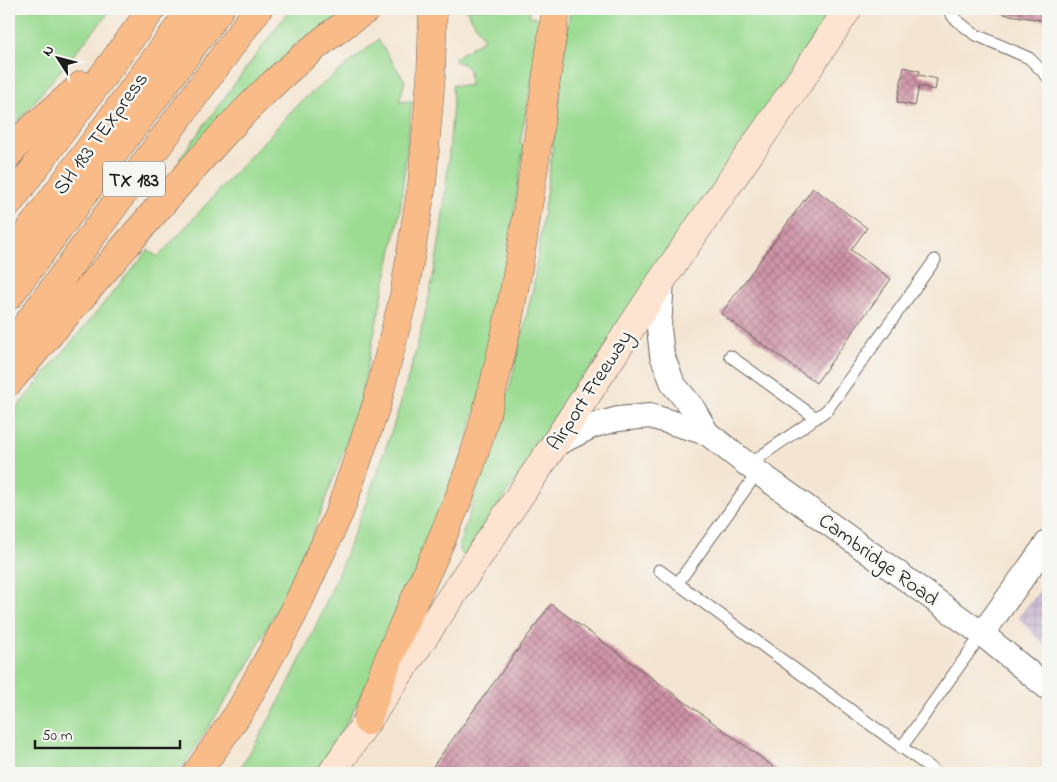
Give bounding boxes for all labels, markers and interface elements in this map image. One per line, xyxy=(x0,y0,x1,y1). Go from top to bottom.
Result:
north arrow xyxy=(32,32,82,82)
text: N xyxy=(37,41,60,61)
street label: SH 183 TEXpress xyxy=(47,67,156,202)
road number: TX 183 xyxy=(103,162,165,196)
street label: Airport Freeway xyxy=(540,325,643,458)
street label: Cambridge Road xyxy=(810,507,944,616)
scale bar xyxy=(35,717,180,749)
text: 50 m xyxy=(42,725,73,747)

